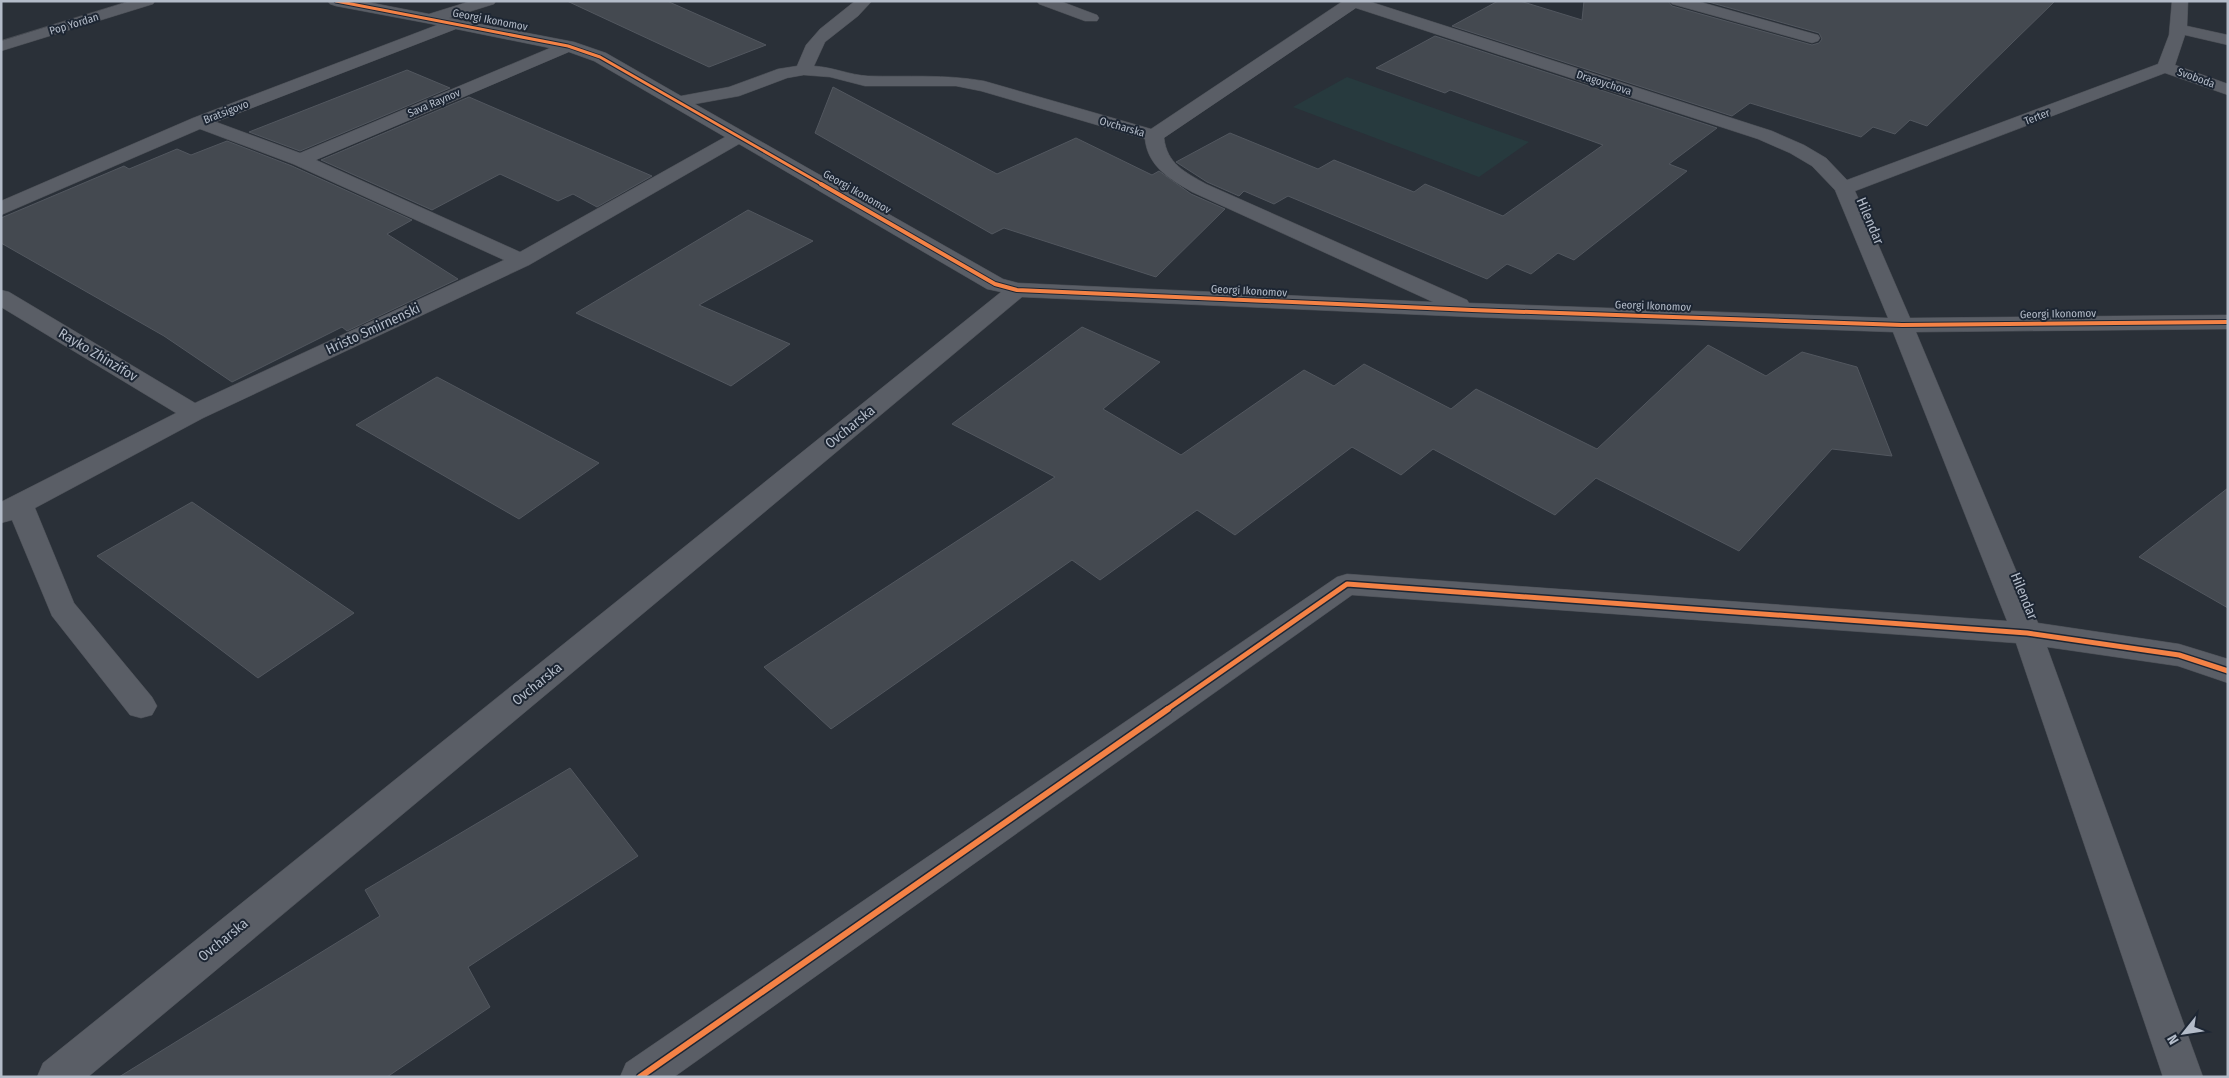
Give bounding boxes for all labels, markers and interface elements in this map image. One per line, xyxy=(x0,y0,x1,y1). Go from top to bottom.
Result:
street label: Georgi Ikonomov xyxy=(451,6,529,34)
street label: Pop Yordan xyxy=(48,10,100,38)
street label: Svoboda xyxy=(2175,65,2217,91)
street label: Dragoychova xyxy=(1575,68,1633,98)
street label: Sava Raynov xyxy=(406,86,462,120)
street label: Bratsigovo xyxy=(202,97,251,127)
street label: Terter xyxy=(2022,106,2052,128)
street label: Ovcharska xyxy=(1098,114,1146,140)
street label: Georgi Ikonomov xyxy=(821,167,893,217)
street label: Hilendar xyxy=(1853,195,1887,247)
street label: Georgi Ikonomov xyxy=(1211,283,1287,299)
street label: Georgi Ikonomov xyxy=(1615,298,1691,314)
street label: Hristo Smirnenski xyxy=(323,300,423,358)
street label: Georgi Ikonomov xyxy=(2020,307,2096,321)
street label: Rayko Zhinzifov xyxy=(55,325,141,386)
street label: Ovcharska xyxy=(822,402,878,452)
street label: Hilendar xyxy=(2007,570,2041,622)
street label: Ovcharska xyxy=(509,659,565,709)
street label: Ovcharska xyxy=(195,915,251,965)
north arrow xyxy=(2159,1008,2209,1058)
text: N xyxy=(2164,1031,2183,1047)

